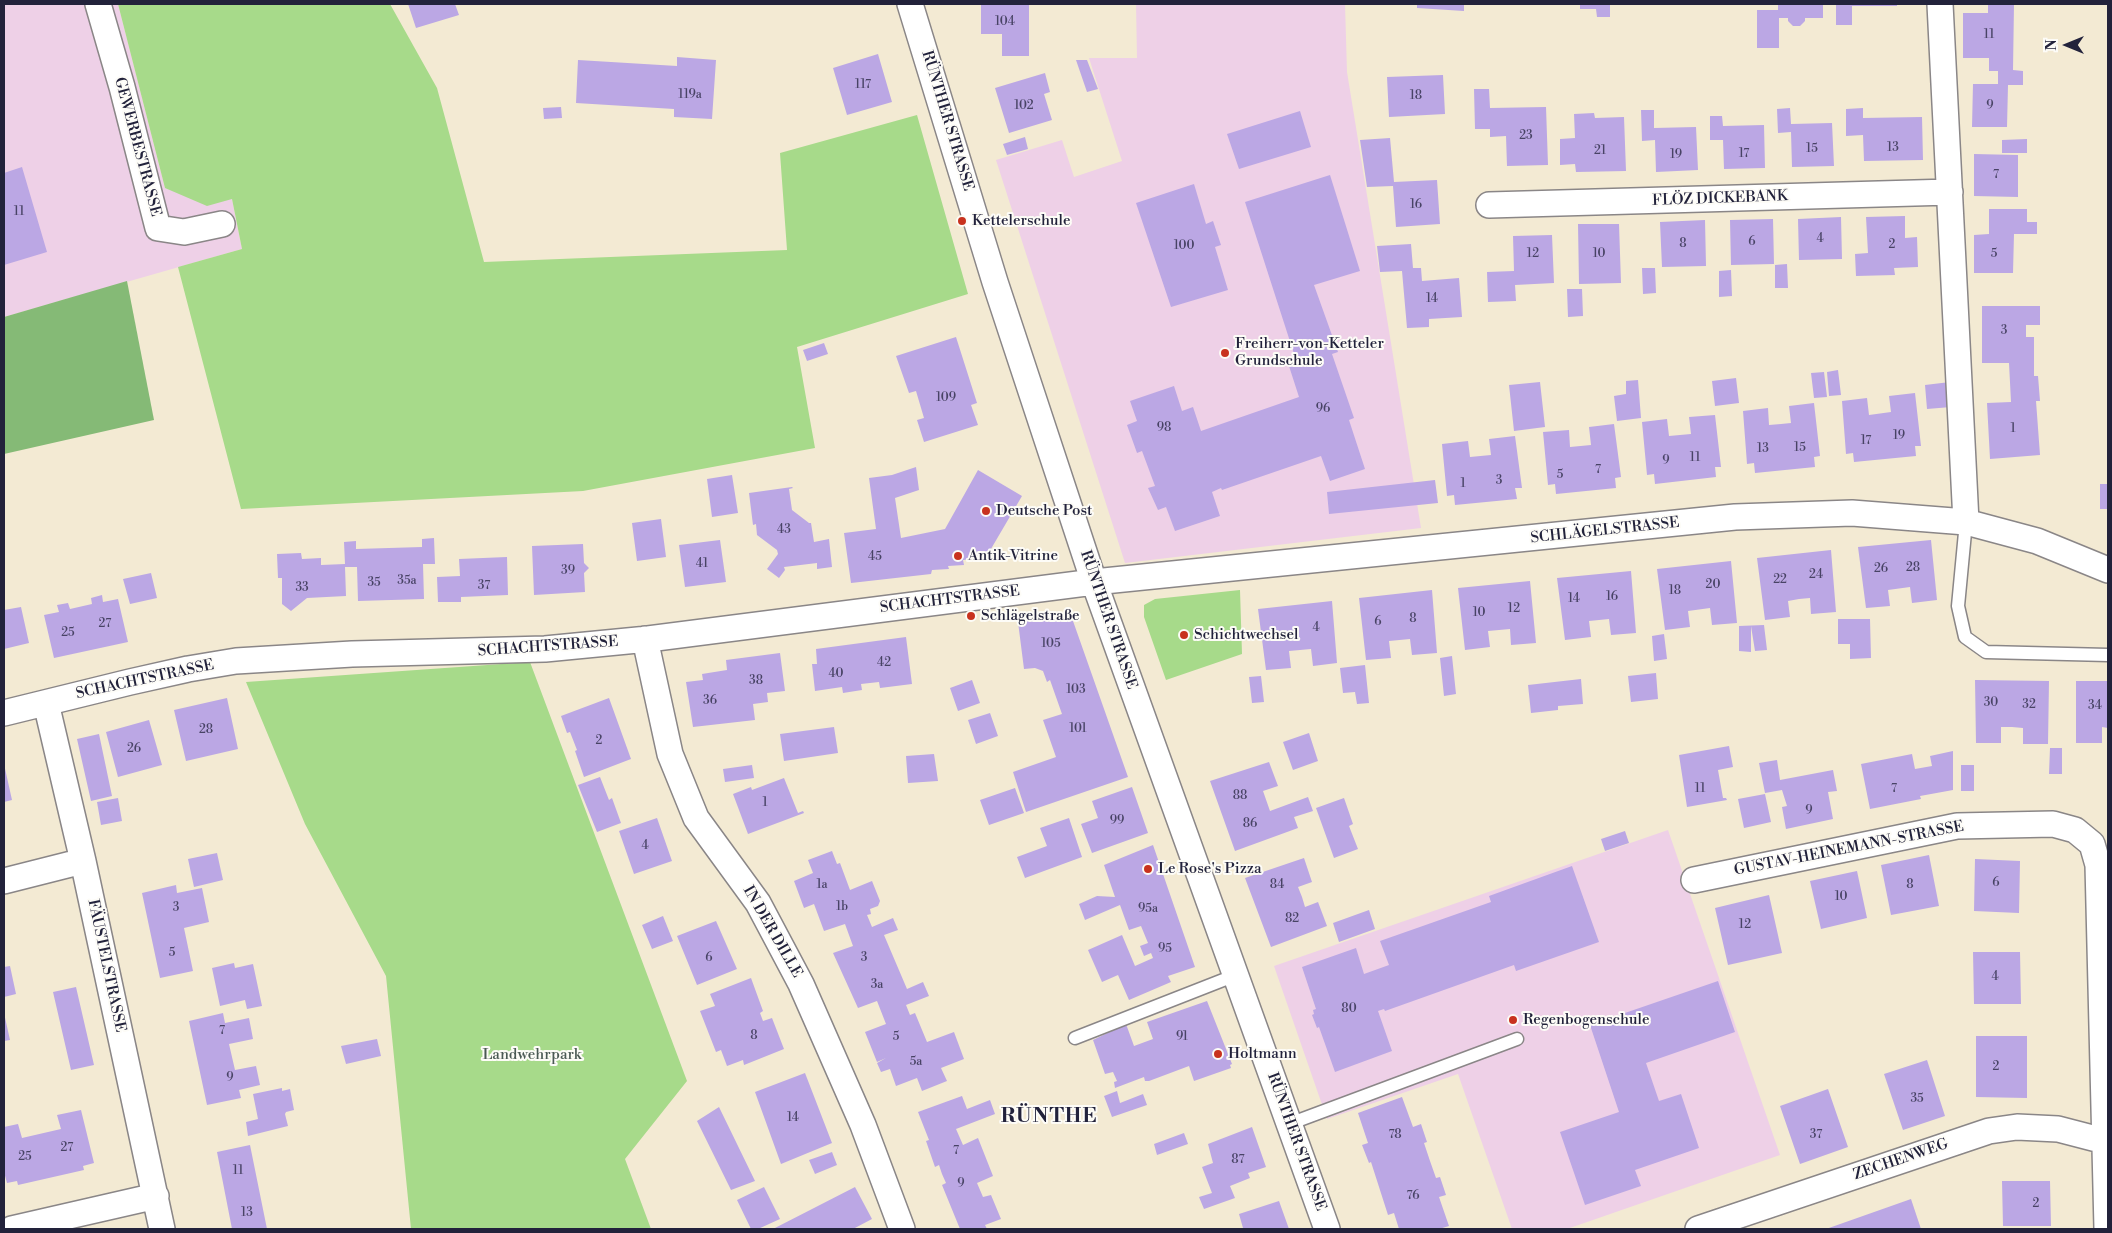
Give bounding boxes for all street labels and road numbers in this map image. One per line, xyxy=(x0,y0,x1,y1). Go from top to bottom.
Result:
street label: RÜNTHER STRASSE xyxy=(917,49,977,193)
street label: GEWERBESTRASSE xyxy=(110,75,164,219)
street label: FLÖZ DICKEBANK xyxy=(1652,188,1788,210)
street label: SCHLÄGELSTRASSE xyxy=(1530,514,1680,548)
street label: RÜNTHER STRASSE xyxy=(1076,548,1140,692)
street label: SCHACHTSTRASSE xyxy=(879,582,1021,618)
street label: SCHACHTSTRASSE xyxy=(477,633,619,661)
street label: SCHACHTSTRASSE xyxy=(74,657,216,703)
street label: GUSTAV-HEINEMANN-STRASSE xyxy=(1733,818,1965,880)
street label: IN DER DILLE xyxy=(738,883,806,981)
street label: FÄUSTELSTRASSE xyxy=(83,898,129,1034)
street label: RÜNTHER STRASSE xyxy=(1263,1070,1329,1214)
street label: ZECHENWEG xyxy=(1851,1135,1951,1185)

